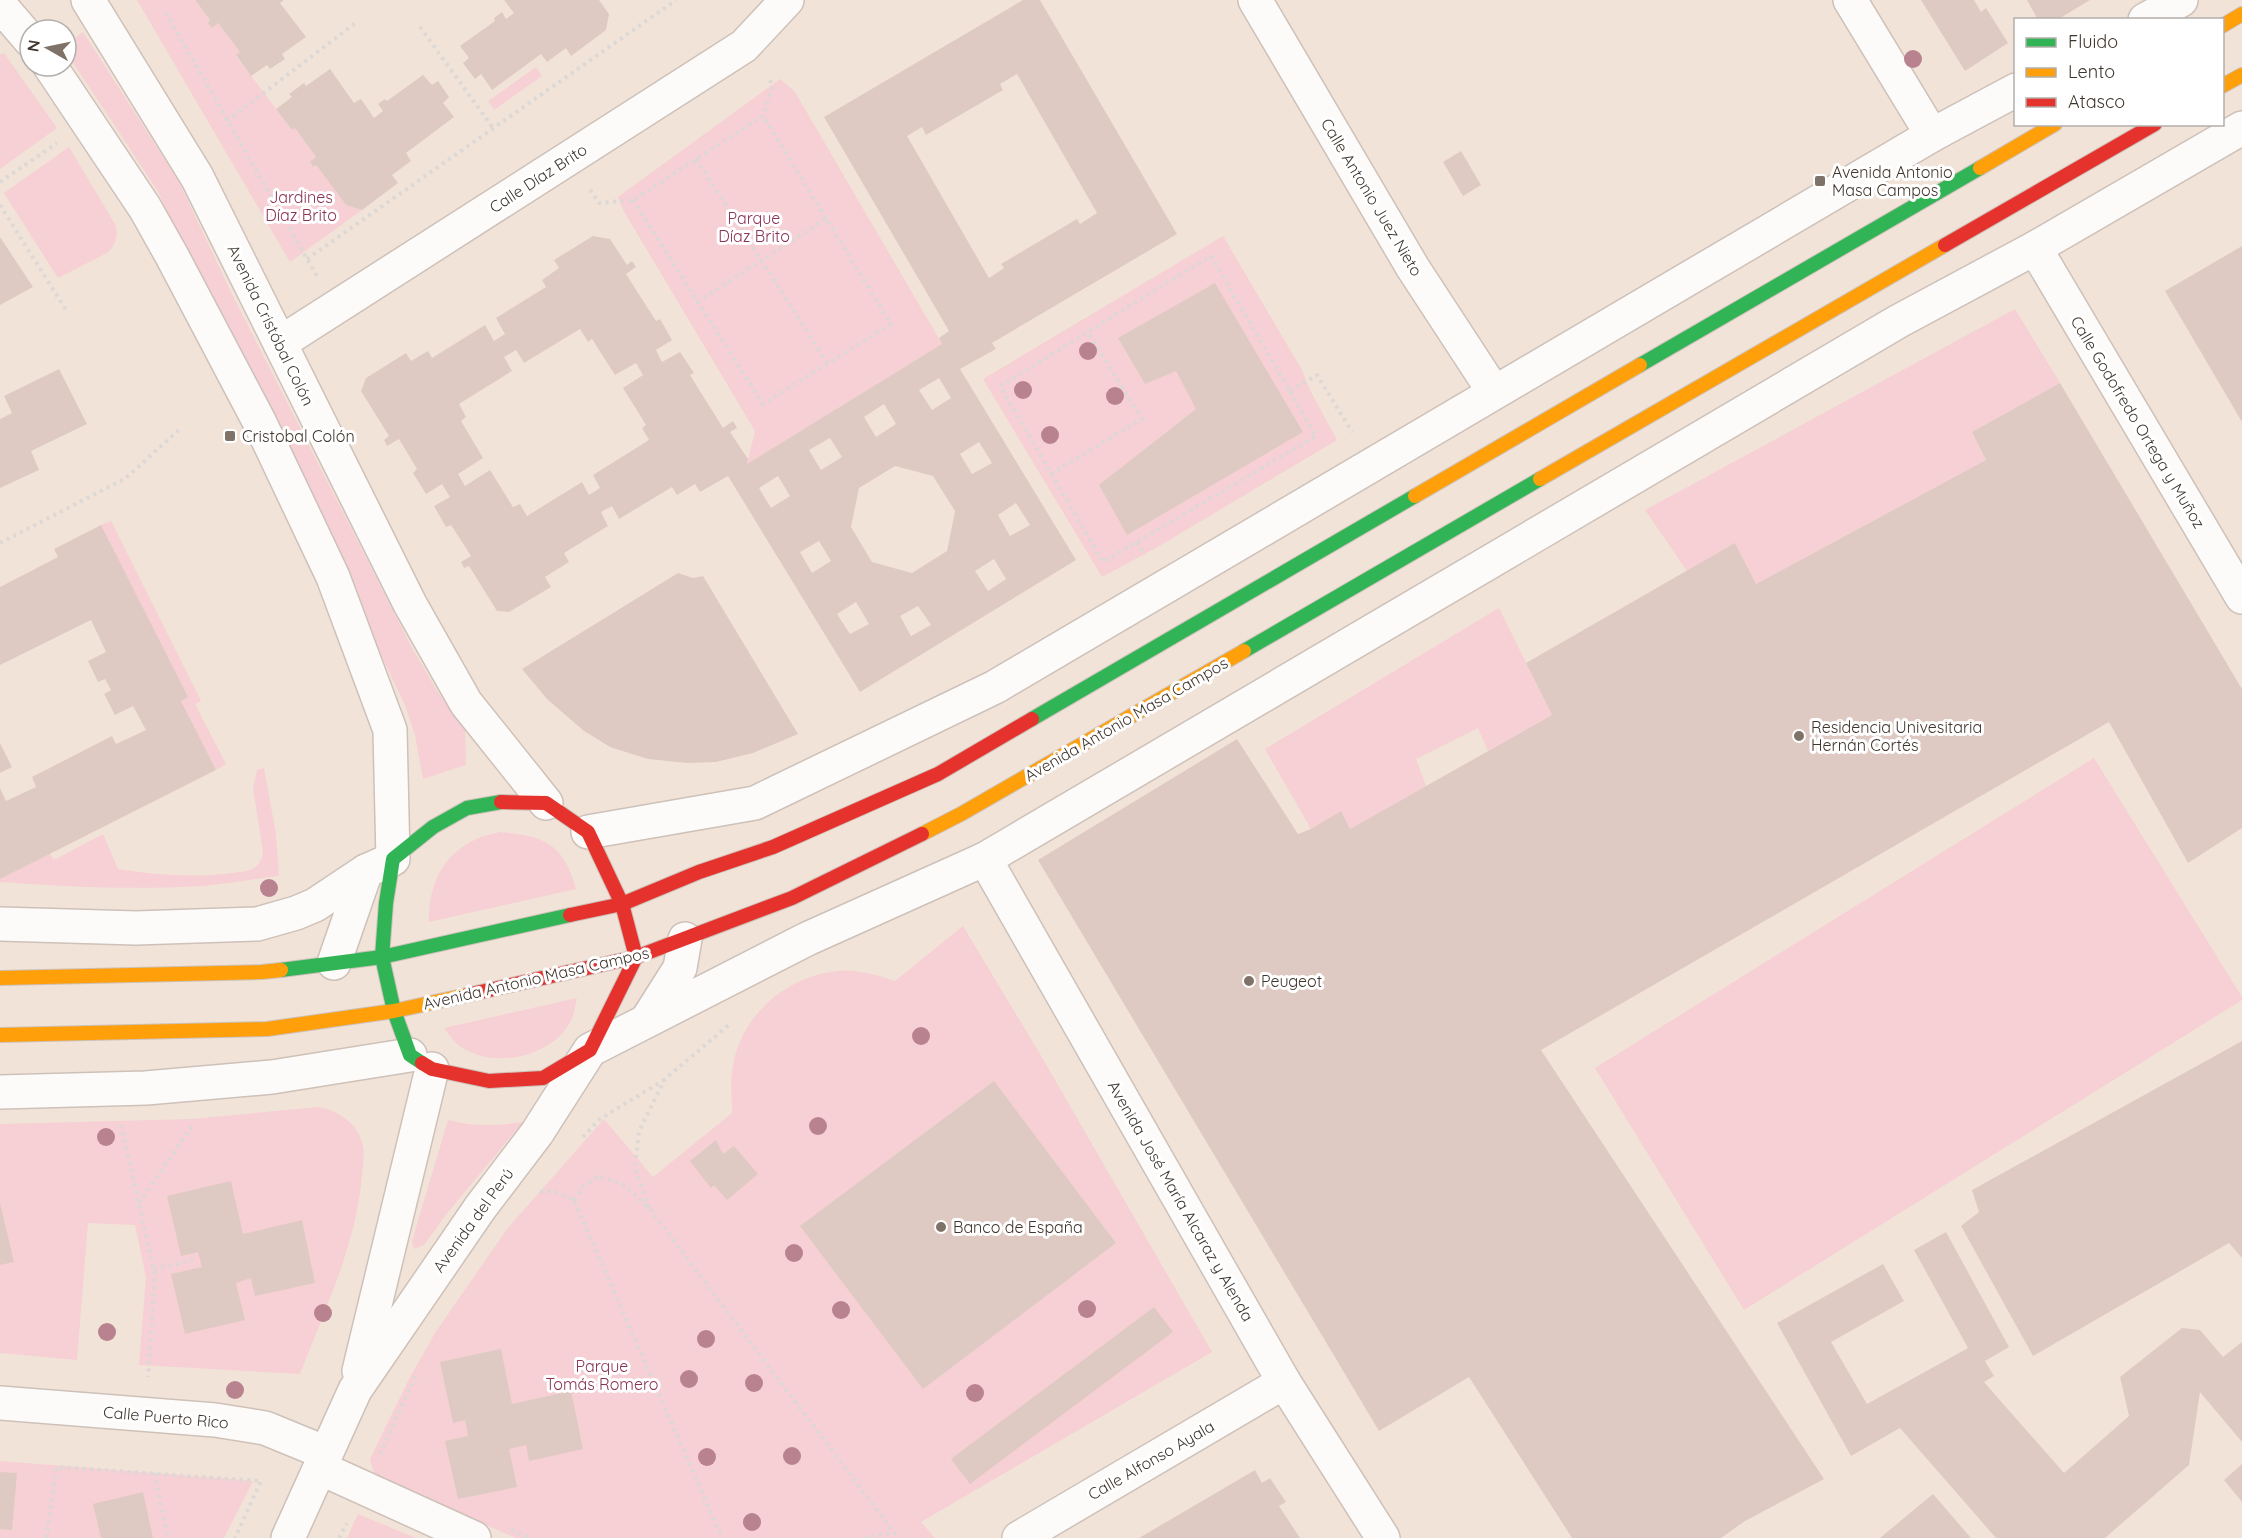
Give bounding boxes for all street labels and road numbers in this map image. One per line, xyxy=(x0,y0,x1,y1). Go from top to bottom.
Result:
street label: Calle Antonio Juez Nieto xyxy=(1317,114,1427,280)
street label: Calle Díaz Brito xyxy=(485,139,591,217)
street label: Avenida Cristóbal Colón xyxy=(223,241,319,409)
street label: Calle Godofredo Ortega y Muñoz xyxy=(2067,312,2209,532)
street label: Avenida Antonio Masa Campos xyxy=(1021,653,1231,785)
street label: Avenida Antonio Masa Campos xyxy=(421,942,651,1014)
street label: Avenida José María Alcaraz y Alenda xyxy=(1104,1077,1258,1325)
street label: Avenida del Perú xyxy=(428,1164,518,1276)
street label: Calle Puerto Rico xyxy=(102,1402,230,1432)
street label: Calle Alfonso Ayala xyxy=(1084,1416,1218,1504)

